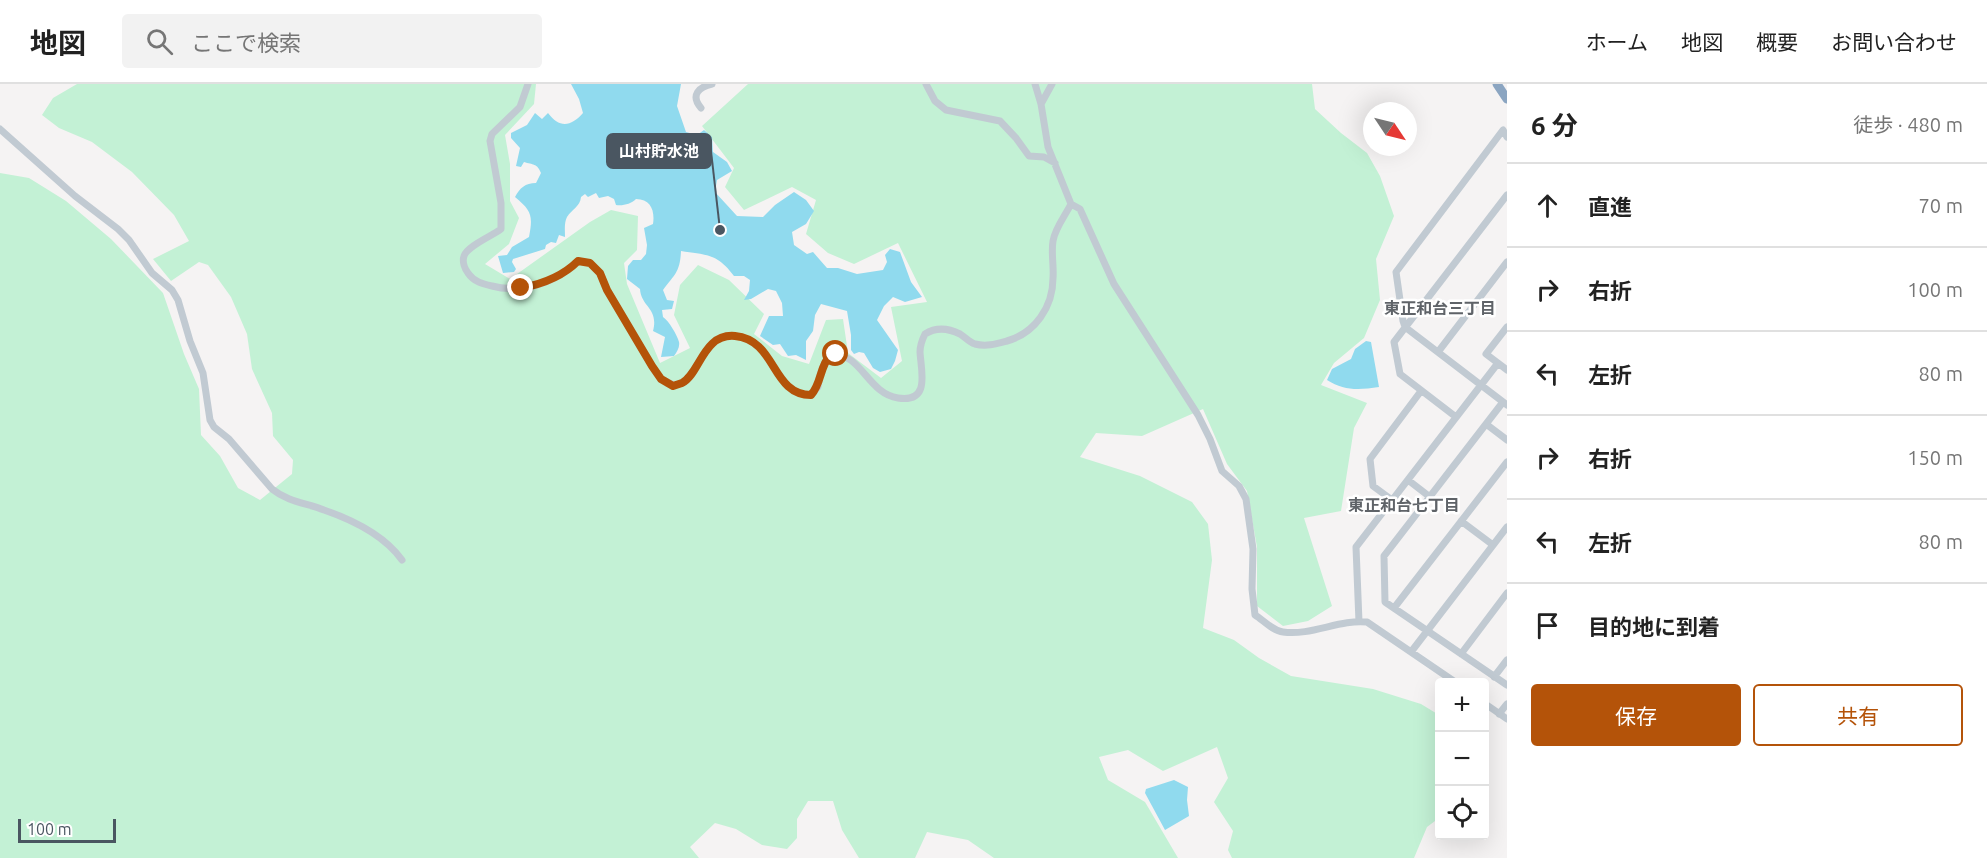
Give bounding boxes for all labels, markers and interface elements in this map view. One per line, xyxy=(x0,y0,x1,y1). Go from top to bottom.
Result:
search box xyxy=(122,14,542,68)
icon: search xyxy=(143,25,176,58)
text: 地図 xyxy=(30,27,86,58)
text: ここで検索 xyxy=(191,30,301,55)
text: ホーム xyxy=(1586,30,1648,54)
text: 地図 xyxy=(1681,30,1723,54)
text: 概要 xyxy=(1756,30,1798,54)
text: お問い合わせ xyxy=(1831,30,1957,54)
north arrow xyxy=(1363,102,1417,156)
text: 6 分 xyxy=(1531,111,1578,140)
text: 徒歩 · 480 m xyxy=(1853,113,1963,136)
callout: 山村貯水池 xyxy=(607,134,711,168)
text: 山村貯水池 xyxy=(619,142,699,160)
icon: ahead xyxy=(1531,189,1564,222)
text: 直進 xyxy=(1588,194,1632,219)
text: 70 m xyxy=(1919,194,1963,217)
icon: right xyxy=(1531,273,1564,306)
route end xyxy=(507,274,533,300)
text: 右折 xyxy=(1588,278,1632,303)
text: 100 m xyxy=(1907,278,1963,301)
district label: 東正和台三丁目 xyxy=(1384,299,1496,317)
route start xyxy=(822,340,848,366)
icon: left xyxy=(1531,357,1564,390)
text: 左折 xyxy=(1588,362,1632,387)
text: 80 m xyxy=(1919,362,1963,385)
icon: right xyxy=(1531,441,1564,474)
text: 右折 xyxy=(1588,446,1632,471)
text: 150 m xyxy=(1907,446,1963,469)
district label: 東正和台七丁目 xyxy=(1348,496,1460,514)
icon: left xyxy=(1531,525,1564,558)
text: 左折 xyxy=(1588,530,1632,555)
text: 80 m xyxy=(1919,530,1963,553)
icon: arrive xyxy=(1531,609,1564,642)
text: 目的地に到着 xyxy=(1588,614,1720,639)
map controls xyxy=(1435,678,1489,840)
button: + xyxy=(1435,678,1489,732)
button: 保存 xyxy=(1531,684,1741,746)
button: 共有 xyxy=(1753,684,1963,746)
button: − xyxy=(1435,732,1489,786)
button: locate xyxy=(1435,786,1489,840)
scale bar xyxy=(18,816,116,844)
text: 100 m xyxy=(27,820,72,838)

